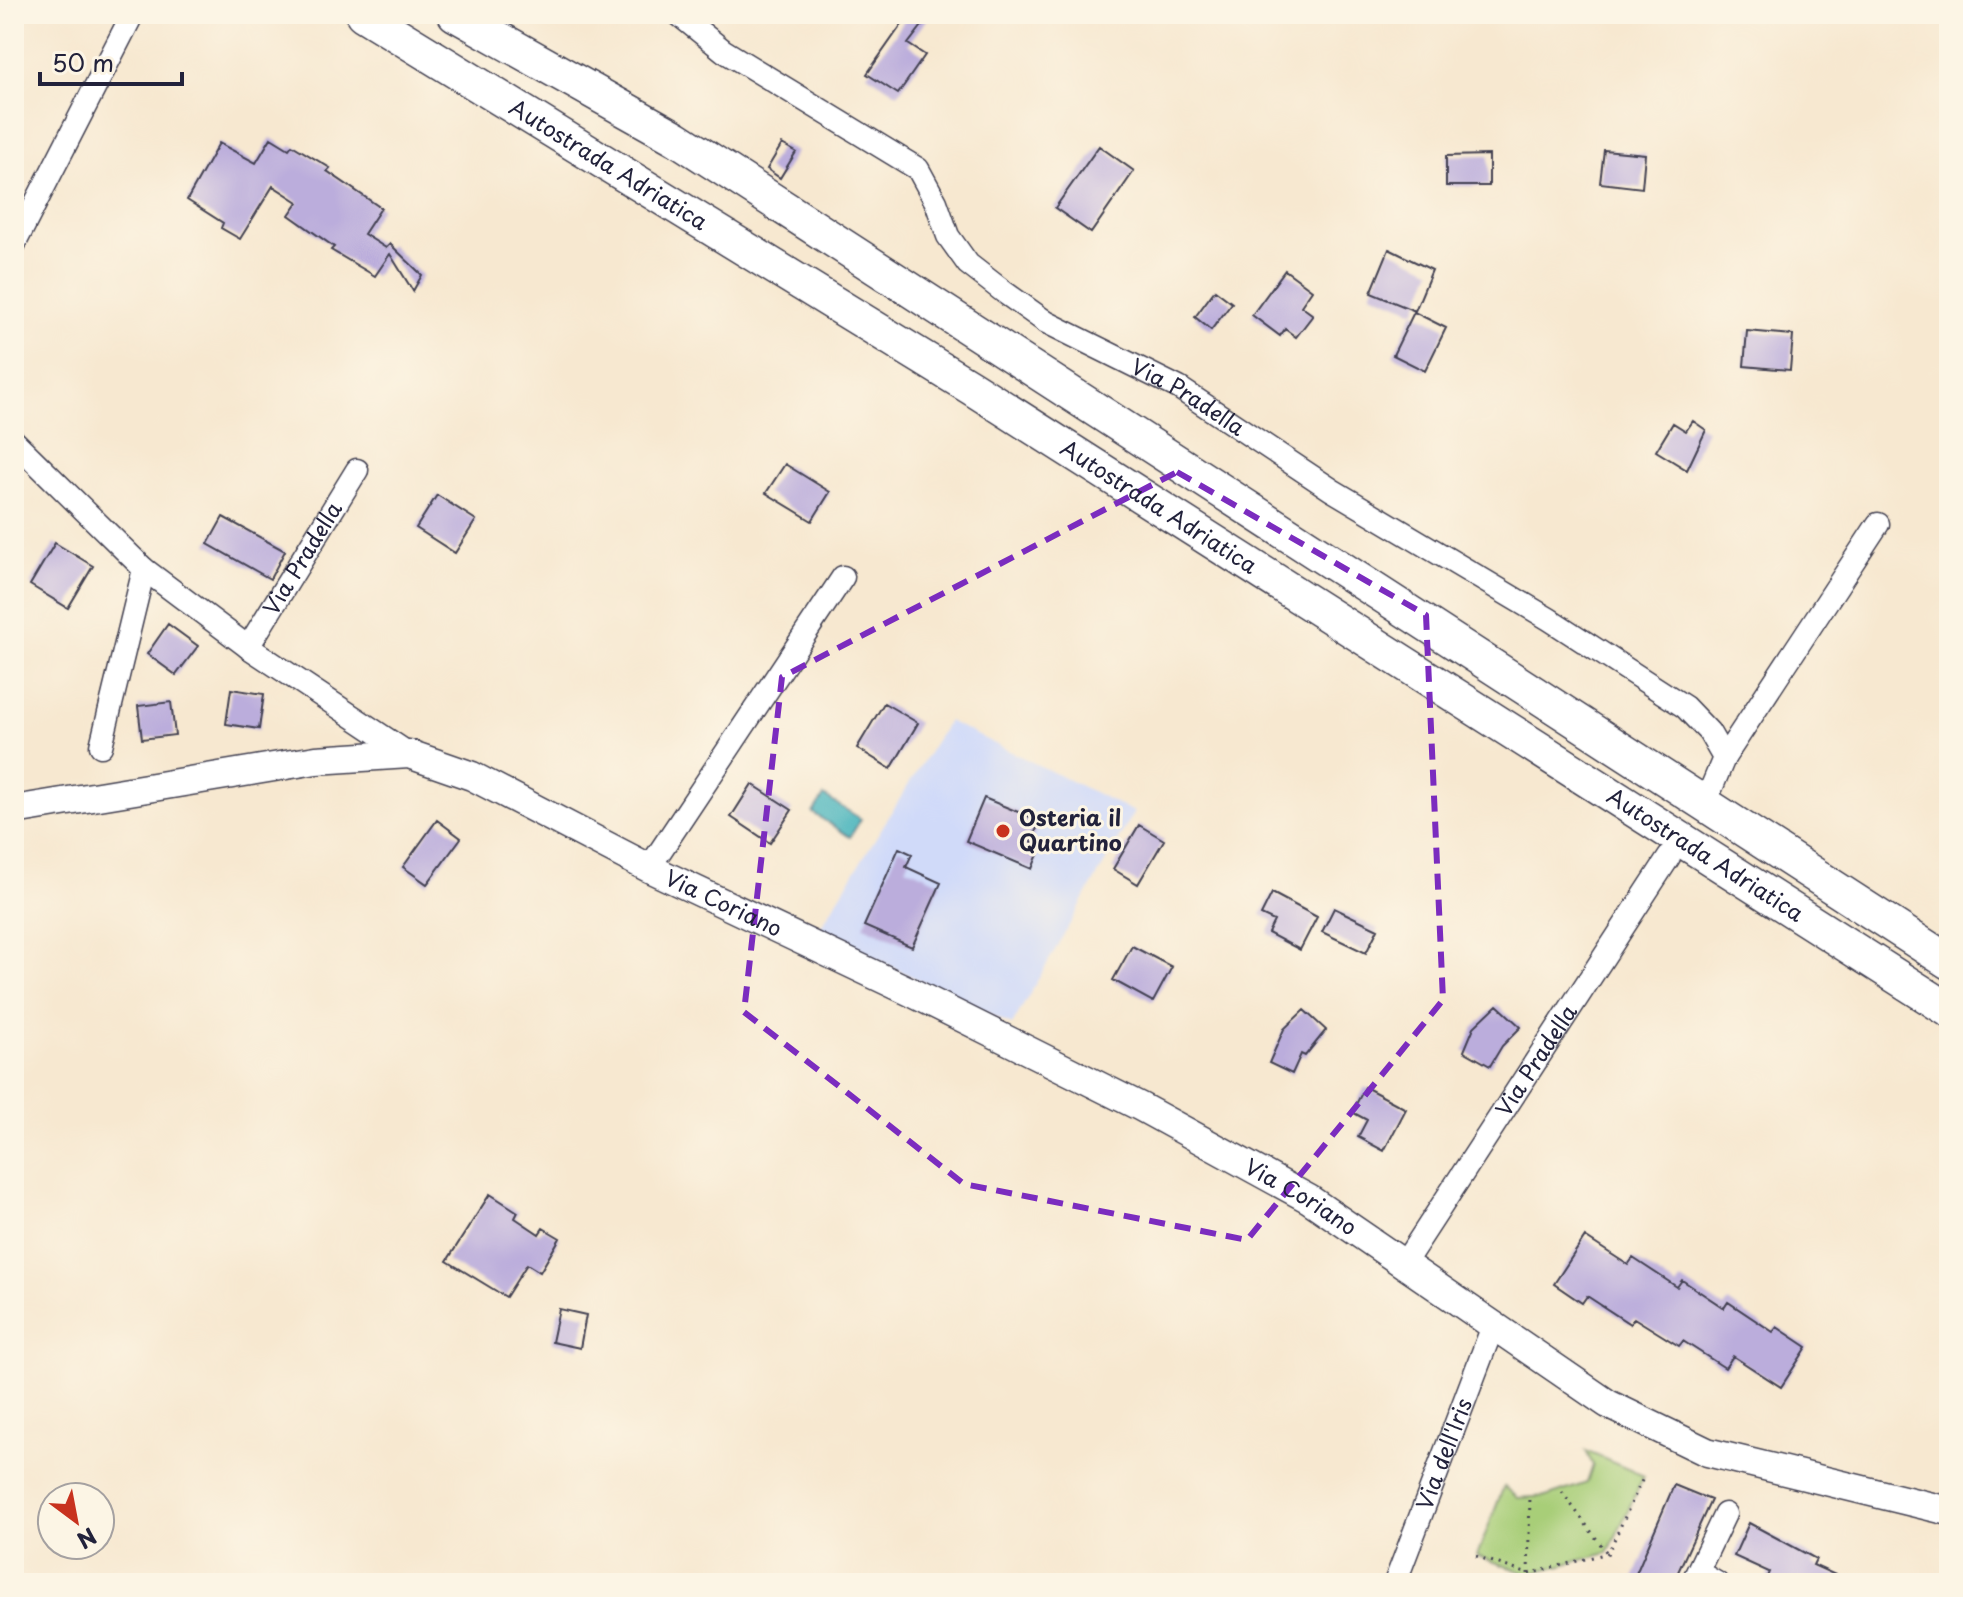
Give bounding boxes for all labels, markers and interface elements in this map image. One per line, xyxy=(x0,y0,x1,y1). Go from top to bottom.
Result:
scale bar xyxy=(40,36,182,86)
text: 50 m xyxy=(52,44,114,80)
street label: Autostrada Adriatica xyxy=(504,90,715,237)
street label: Via Pradella xyxy=(1126,349,1253,443)
street label: Autostrada Adriatica xyxy=(1055,431,1264,581)
street label: Via Pradella xyxy=(254,494,349,621)
street label: Autostrada Adriatica xyxy=(1601,779,1811,929)
place label: Osteria il Quartino xyxy=(1019,800,1122,858)
marker: Osteria il Quartino xyxy=(994,822,1012,840)
street label: Via Coriano xyxy=(660,860,788,944)
street label: Via Pradella xyxy=(1486,997,1584,1122)
street label: Via Coriano xyxy=(1239,1149,1365,1242)
street label: Via dell'Iris xyxy=(1406,1393,1479,1514)
north arrow xyxy=(36,1481,116,1561)
text: N xyxy=(71,1521,104,1558)

